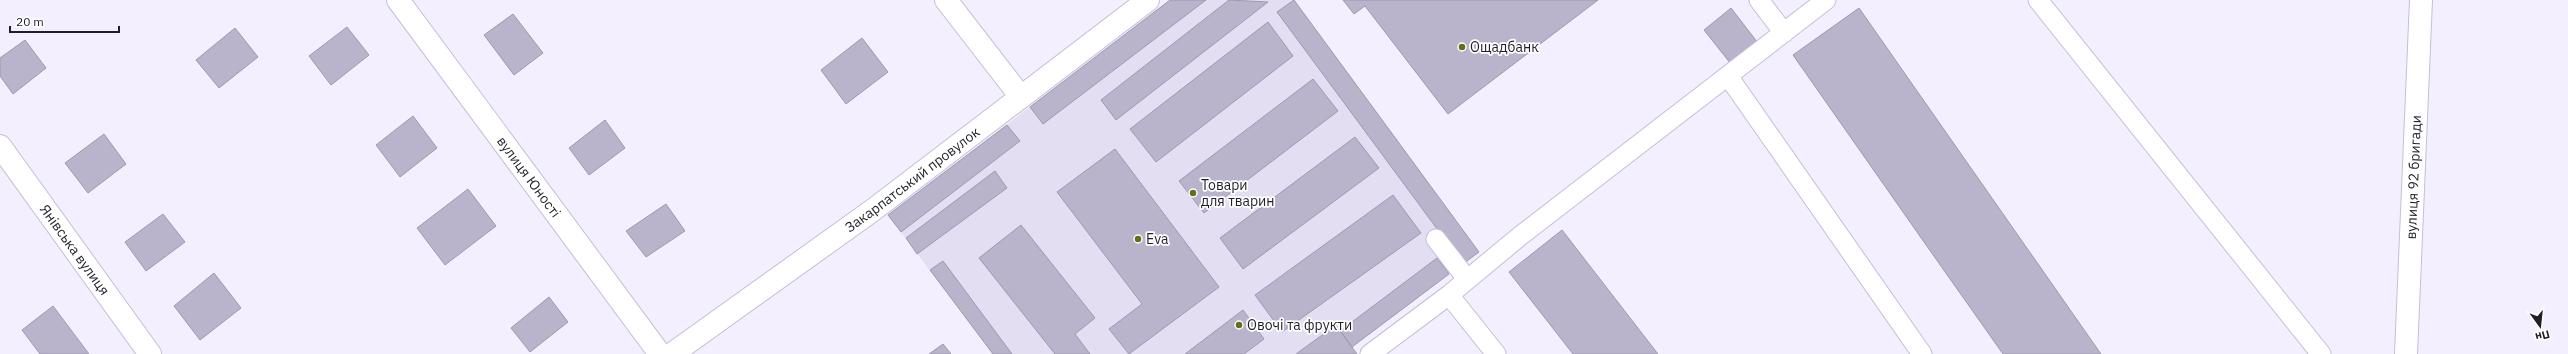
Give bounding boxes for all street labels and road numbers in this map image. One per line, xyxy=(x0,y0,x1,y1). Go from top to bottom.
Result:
street label: вулиця 92 бригади xyxy=(2402,115,2425,240)
street label: Закарпатський провулок xyxy=(841,123,984,236)
street label: вулиця Юності xyxy=(493,133,565,221)
street label: Янівська вулиця xyxy=(36,201,114,299)

